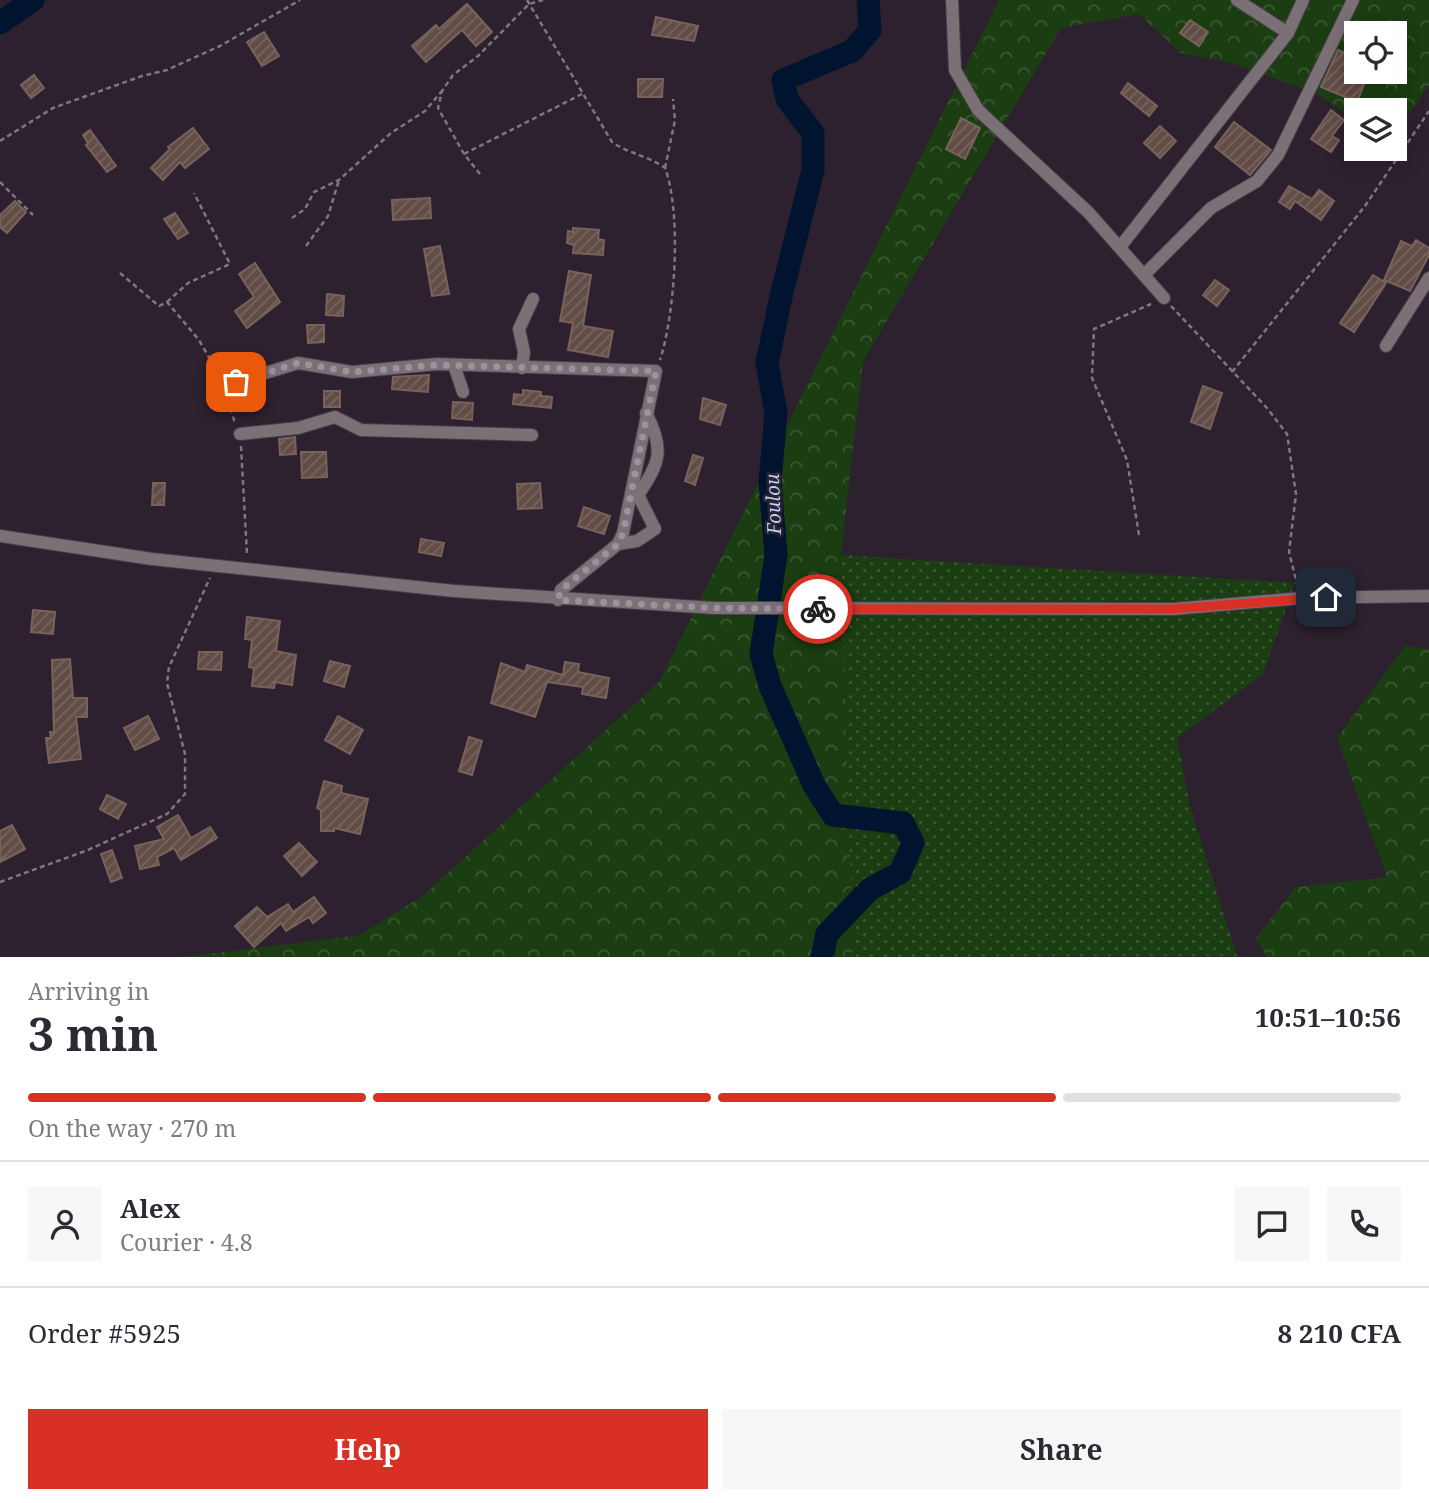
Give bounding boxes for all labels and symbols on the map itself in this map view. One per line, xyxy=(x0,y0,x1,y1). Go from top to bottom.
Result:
pin xyxy=(206,352,266,412)
water label: Foulou xyxy=(759,473,787,536)
pin xyxy=(1296,567,1356,627)
courier xyxy=(783,574,853,644)

